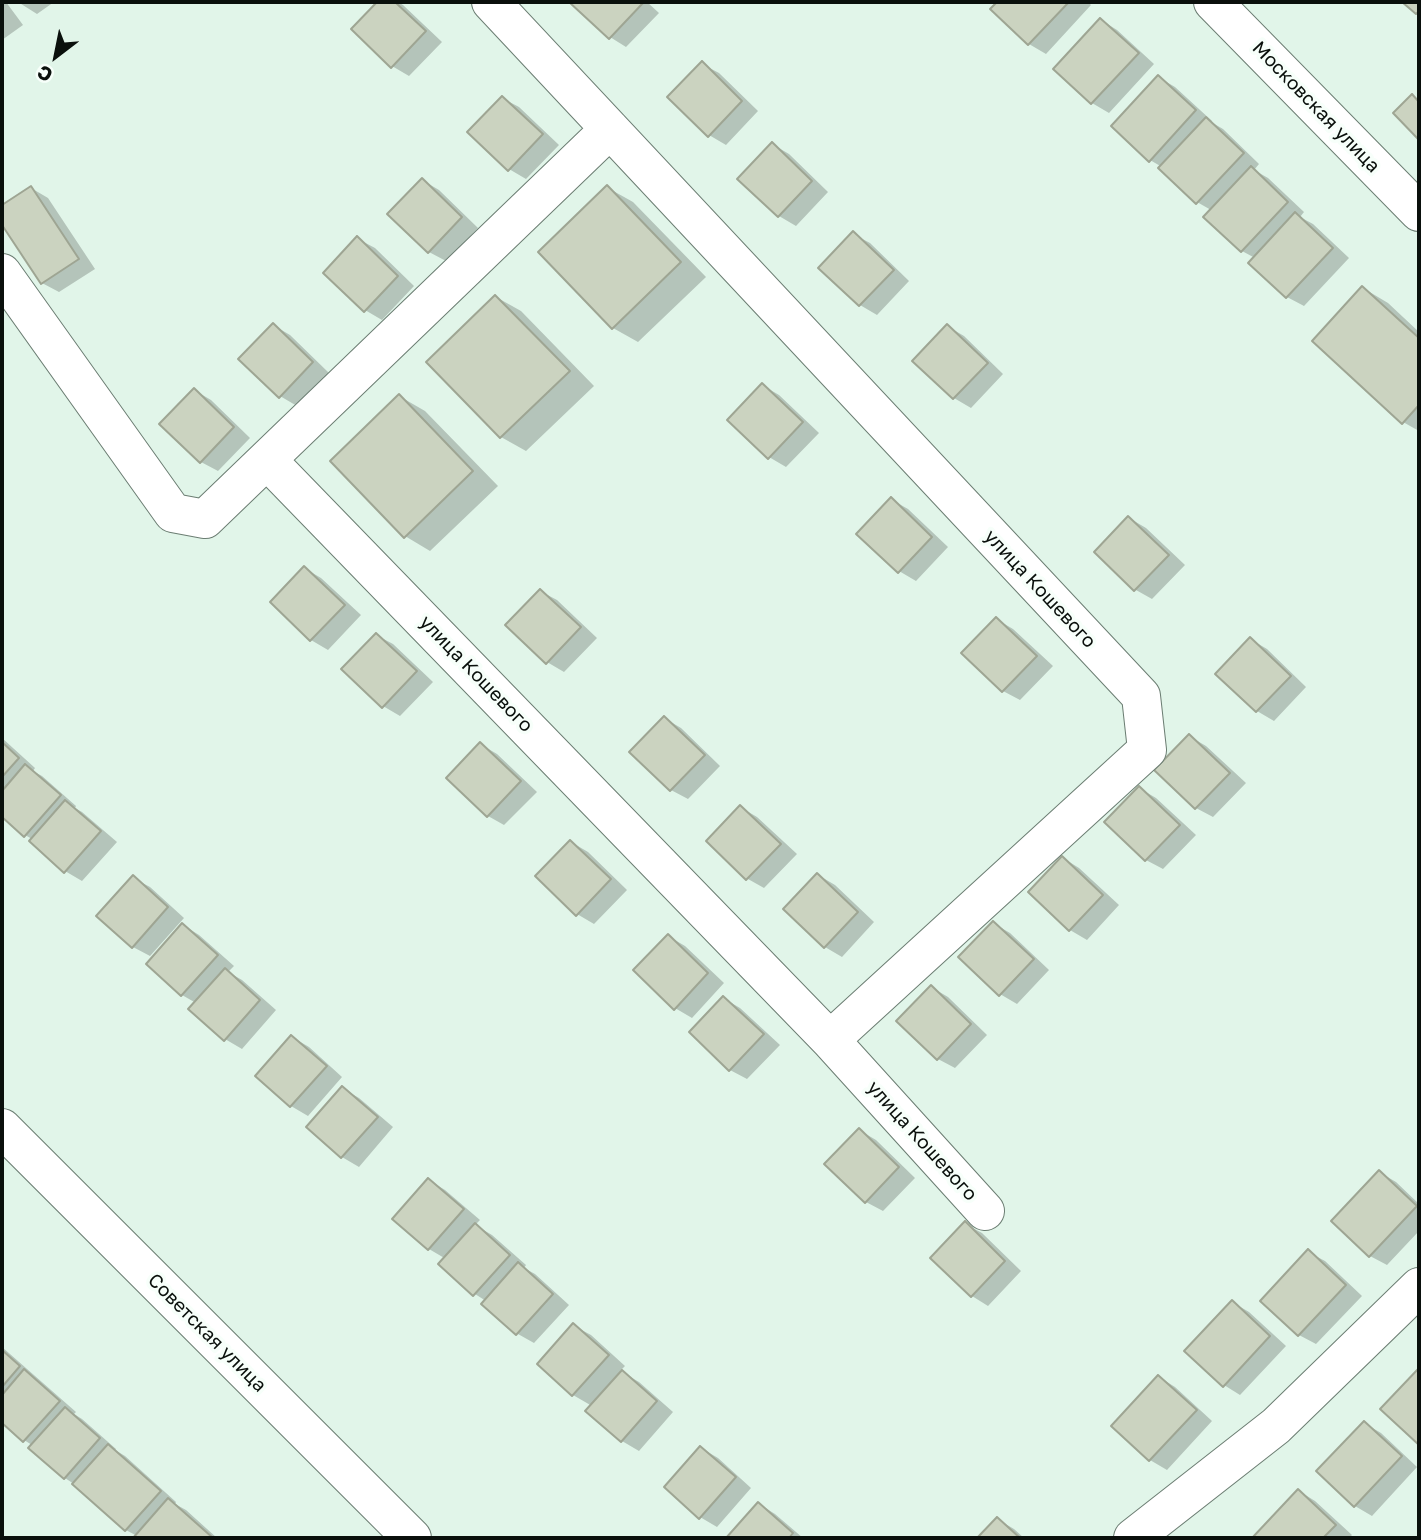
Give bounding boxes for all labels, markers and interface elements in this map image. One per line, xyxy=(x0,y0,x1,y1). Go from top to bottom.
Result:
north arrow xyxy=(21,21,91,91)
street label: Московская улица xyxy=(1247,37,1385,177)
text: С xyxy=(33,61,56,88)
street label: улица Кошевого xyxy=(979,525,1101,653)
street label: улица Кошевого xyxy=(415,611,537,737)
street label: улица Кошевого xyxy=(862,1076,982,1206)
street label: Советская улица xyxy=(143,1269,271,1397)

